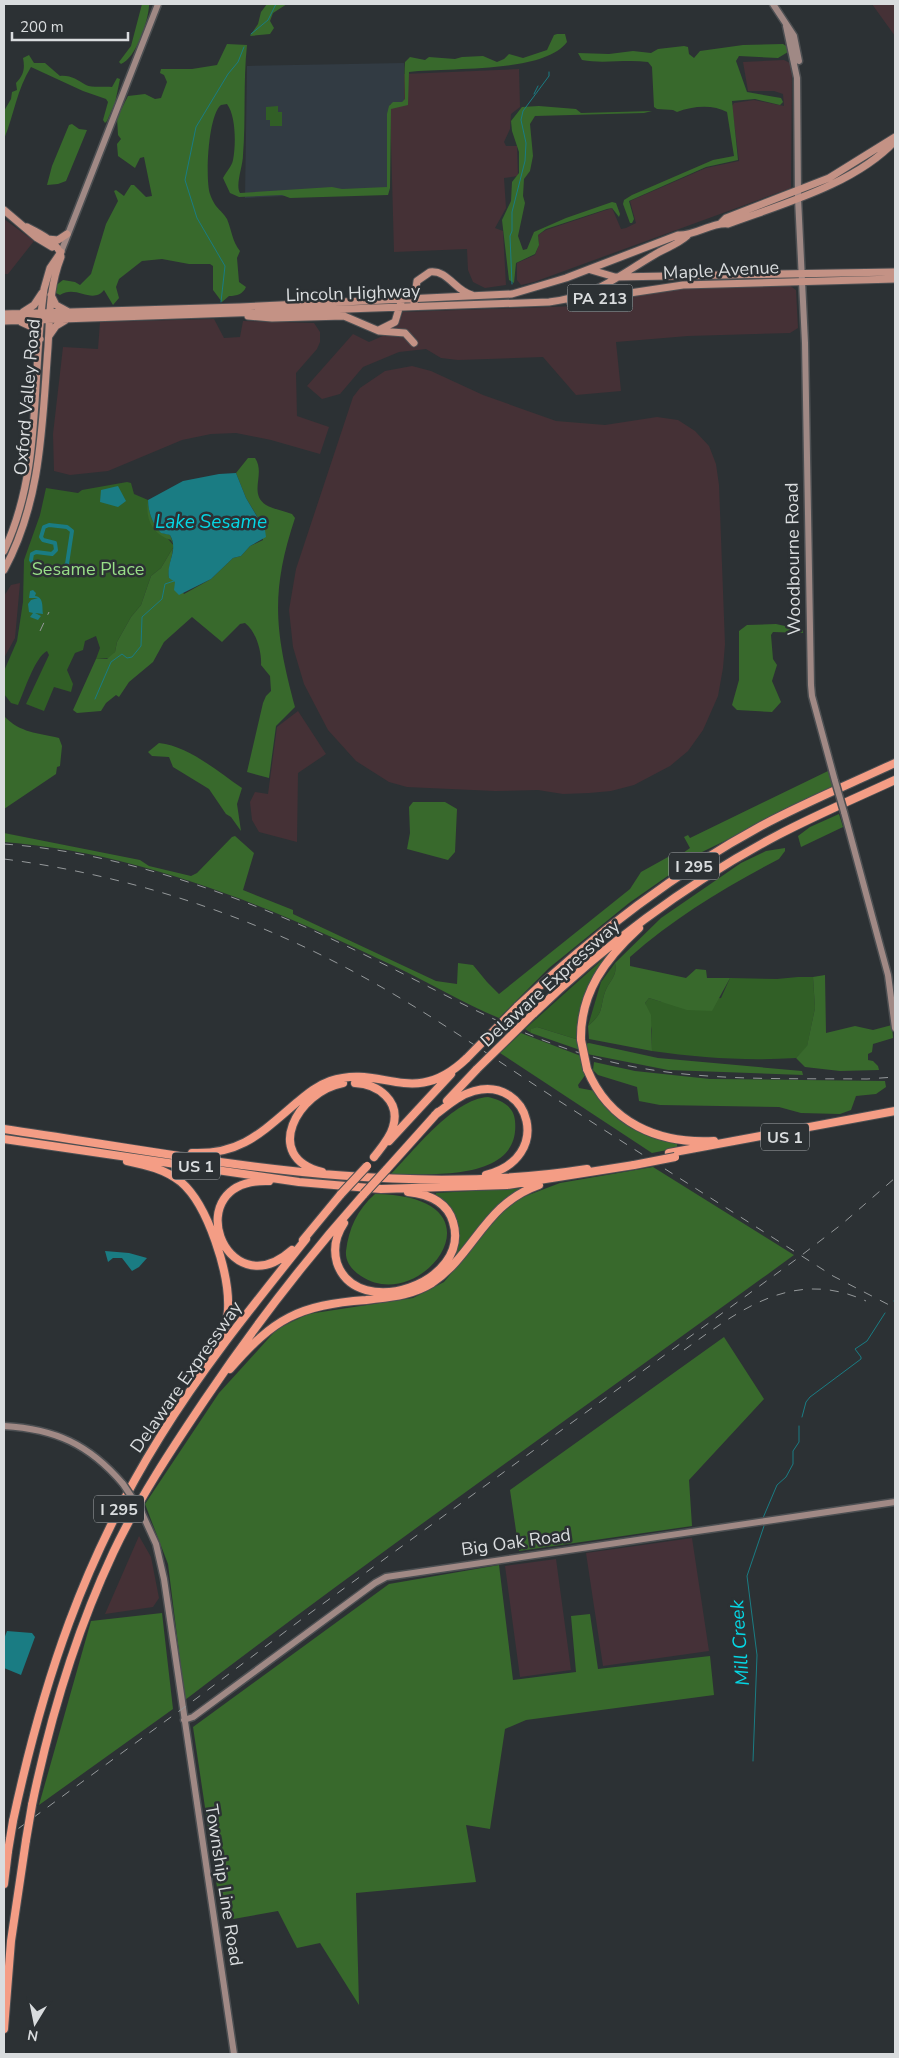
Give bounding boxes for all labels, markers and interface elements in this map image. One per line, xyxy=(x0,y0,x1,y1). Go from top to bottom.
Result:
scale bar xyxy=(12,10,129,42)
text: 200 m xyxy=(20,17,64,37)
street label: Maple Avenue xyxy=(662,255,780,285)
street label: Lincoln Highway xyxy=(285,279,421,307)
road number: PA 213 xyxy=(568,284,632,312)
street label: Oxford Valley Road xyxy=(8,318,46,476)
street label: Woodbourne Road xyxy=(780,482,806,636)
water label: Lake Sesame xyxy=(155,509,267,535)
park label: Sesame Place xyxy=(32,557,144,581)
road number: I 295 xyxy=(669,852,719,879)
street label: Delaware Expressway xyxy=(475,913,625,1052)
road number: US 1 xyxy=(761,1124,809,1150)
road number: US 1 xyxy=(172,1152,220,1180)
street label: Delaware Expressway xyxy=(125,1296,248,1458)
road number: I 295 xyxy=(94,1496,144,1522)
street label: Big Oak Road xyxy=(460,1522,572,1562)
water label: Mill Creek xyxy=(724,1599,756,1687)
street label: Township Line Road xyxy=(199,1803,249,1967)
north arrow xyxy=(10,1998,60,2048)
text: N xyxy=(26,2025,40,2046)

